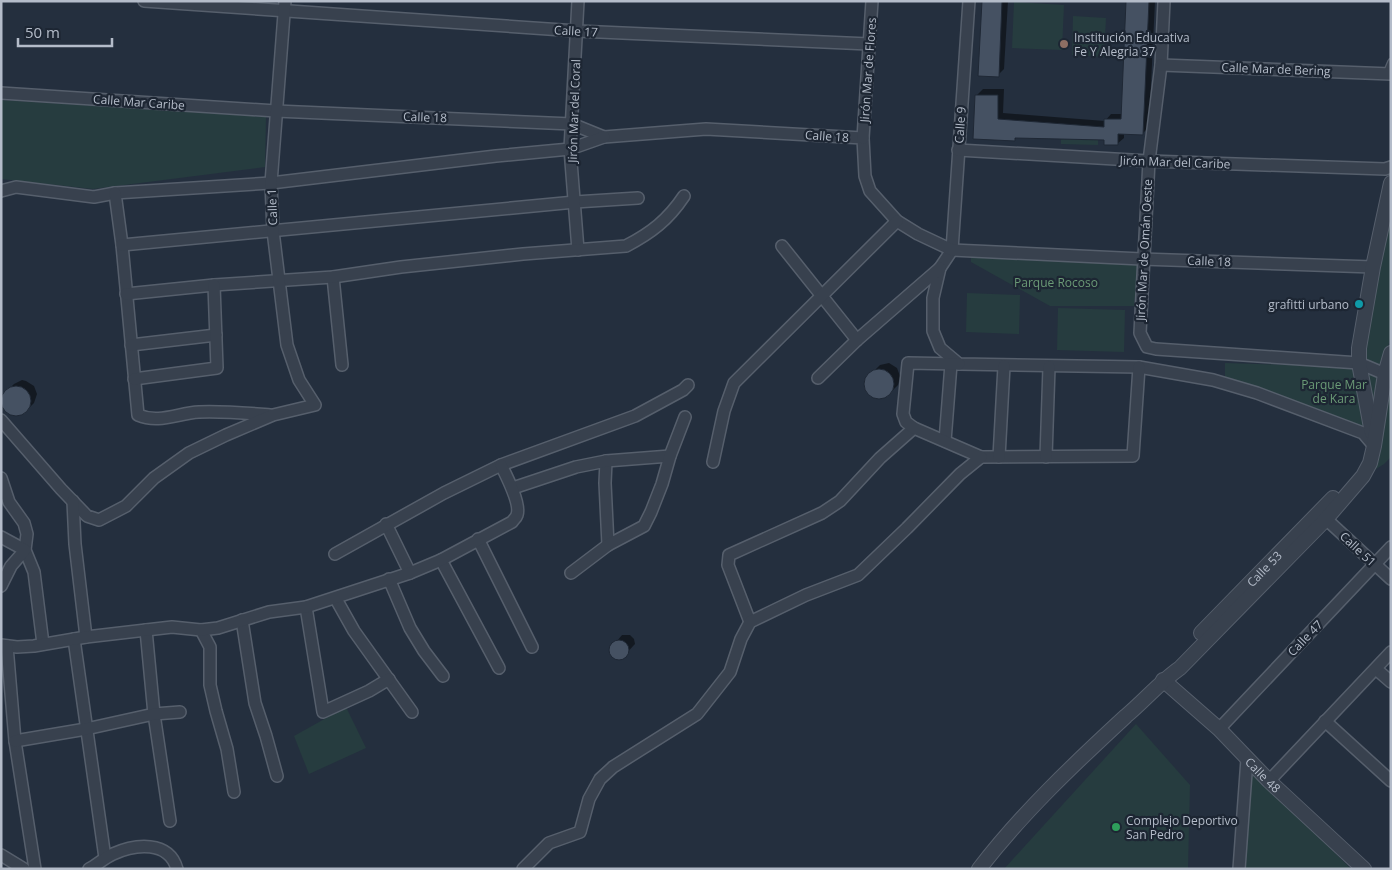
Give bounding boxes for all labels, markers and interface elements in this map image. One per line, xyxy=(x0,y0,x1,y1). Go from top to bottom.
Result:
scale bar xyxy=(18,15,111,47)
street label: Jirón Mar de Flores xyxy=(856,17,880,124)
street label: Calle 17 xyxy=(554,21,598,41)
text: 50 m xyxy=(25,22,60,42)
place label: Institución Educativa Fe Y Alegria 37 xyxy=(1074,29,1190,60)
marker: Institución Educativa Fe Y Alegria 37 xyxy=(1058,38,1070,50)
street label: Jirón Mar del Coral xyxy=(564,59,584,164)
street label: Calle Mar de Bering xyxy=(1221,59,1331,79)
street label: Calle Mar Caribe xyxy=(93,90,186,114)
street label: Calle 9 xyxy=(950,106,970,144)
street label: Calle 18 xyxy=(403,108,447,126)
street label: Calle 18 xyxy=(805,126,850,146)
street label: Jirón Mar del Caribe xyxy=(1118,152,1231,172)
street label: Jirón Mar de Omán Oeste xyxy=(1132,178,1156,322)
street label: Calle 1 xyxy=(263,188,281,226)
street label: Calle 18 xyxy=(1187,252,1231,270)
park label: Parque Rocoso xyxy=(1014,274,1098,291)
place label: grafitti urbano xyxy=(1268,296,1349,313)
marker: grafitti urbano xyxy=(1353,298,1365,310)
park label: Parque Mar de Kara xyxy=(1301,376,1367,407)
street label: Calle 51 xyxy=(1336,528,1380,570)
street label: Calle 53 xyxy=(1242,547,1285,590)
street label: Calle 47 xyxy=(1284,616,1326,660)
street label: Calle 48 xyxy=(1242,753,1285,796)
place label: Complejo Deportivo San Pedro xyxy=(1126,812,1238,843)
marker: Complejo Deportivo San Pedro xyxy=(1110,821,1122,833)

